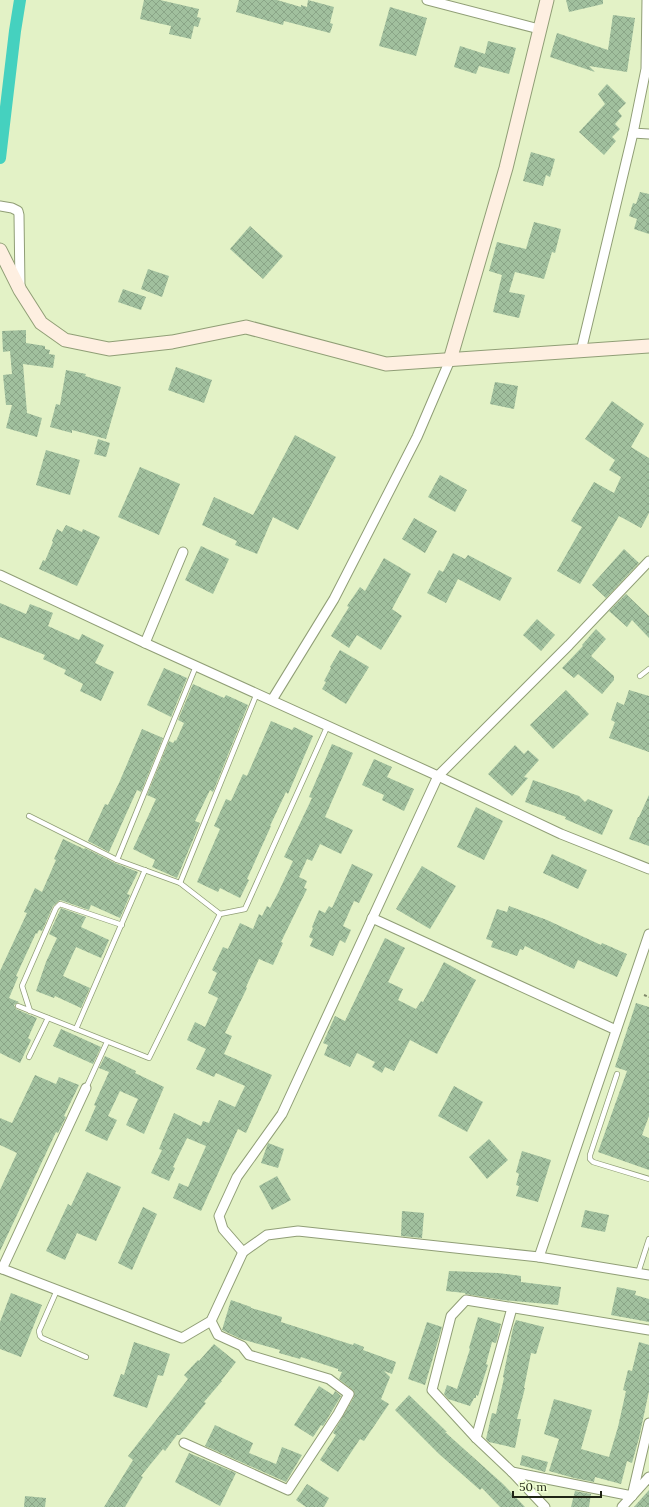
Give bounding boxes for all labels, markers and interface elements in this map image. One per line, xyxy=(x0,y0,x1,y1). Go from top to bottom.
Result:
scale bar xyxy=(513,1473,601,1499)
text: 50 m xyxy=(519,1479,547,1494)

